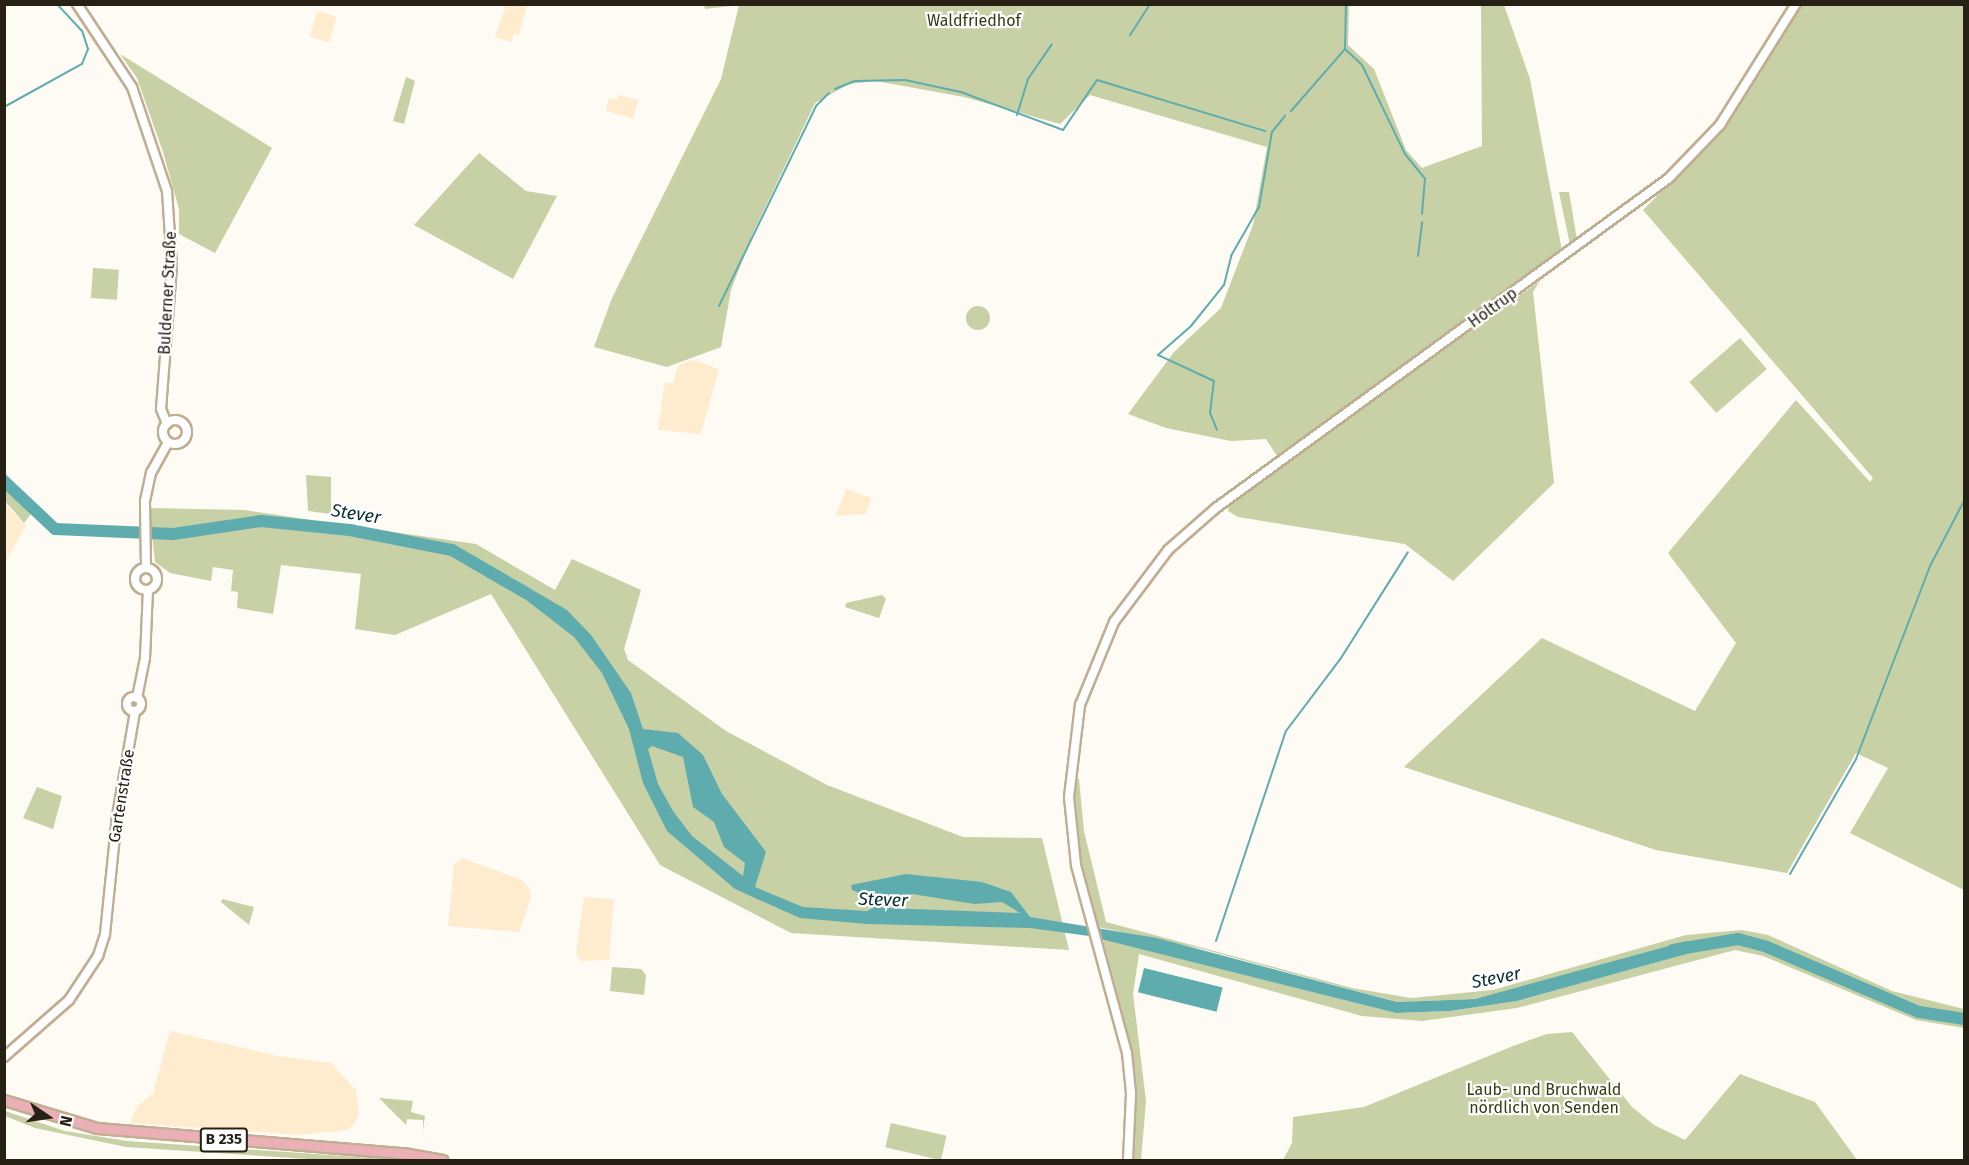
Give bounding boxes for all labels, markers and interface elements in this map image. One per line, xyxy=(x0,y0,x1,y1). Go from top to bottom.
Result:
park label: Waldfriedhof xyxy=(927,11,1021,31)
street label: Bulderner Straße xyxy=(155,231,181,355)
street label: Holtrup xyxy=(1465,284,1521,332)
water label: Stever xyxy=(330,499,382,529)
street label: Gartenstraße xyxy=(105,748,139,844)
water label: Stever xyxy=(858,888,908,912)
water label: Stever xyxy=(1470,963,1522,993)
park label: Laub- und Bruchwald nördlich von Senden xyxy=(1467,1080,1621,1118)
north arrow xyxy=(18,1087,78,1147)
text: N xyxy=(56,1114,76,1128)
road number: B 235 xyxy=(198,1128,250,1152)

